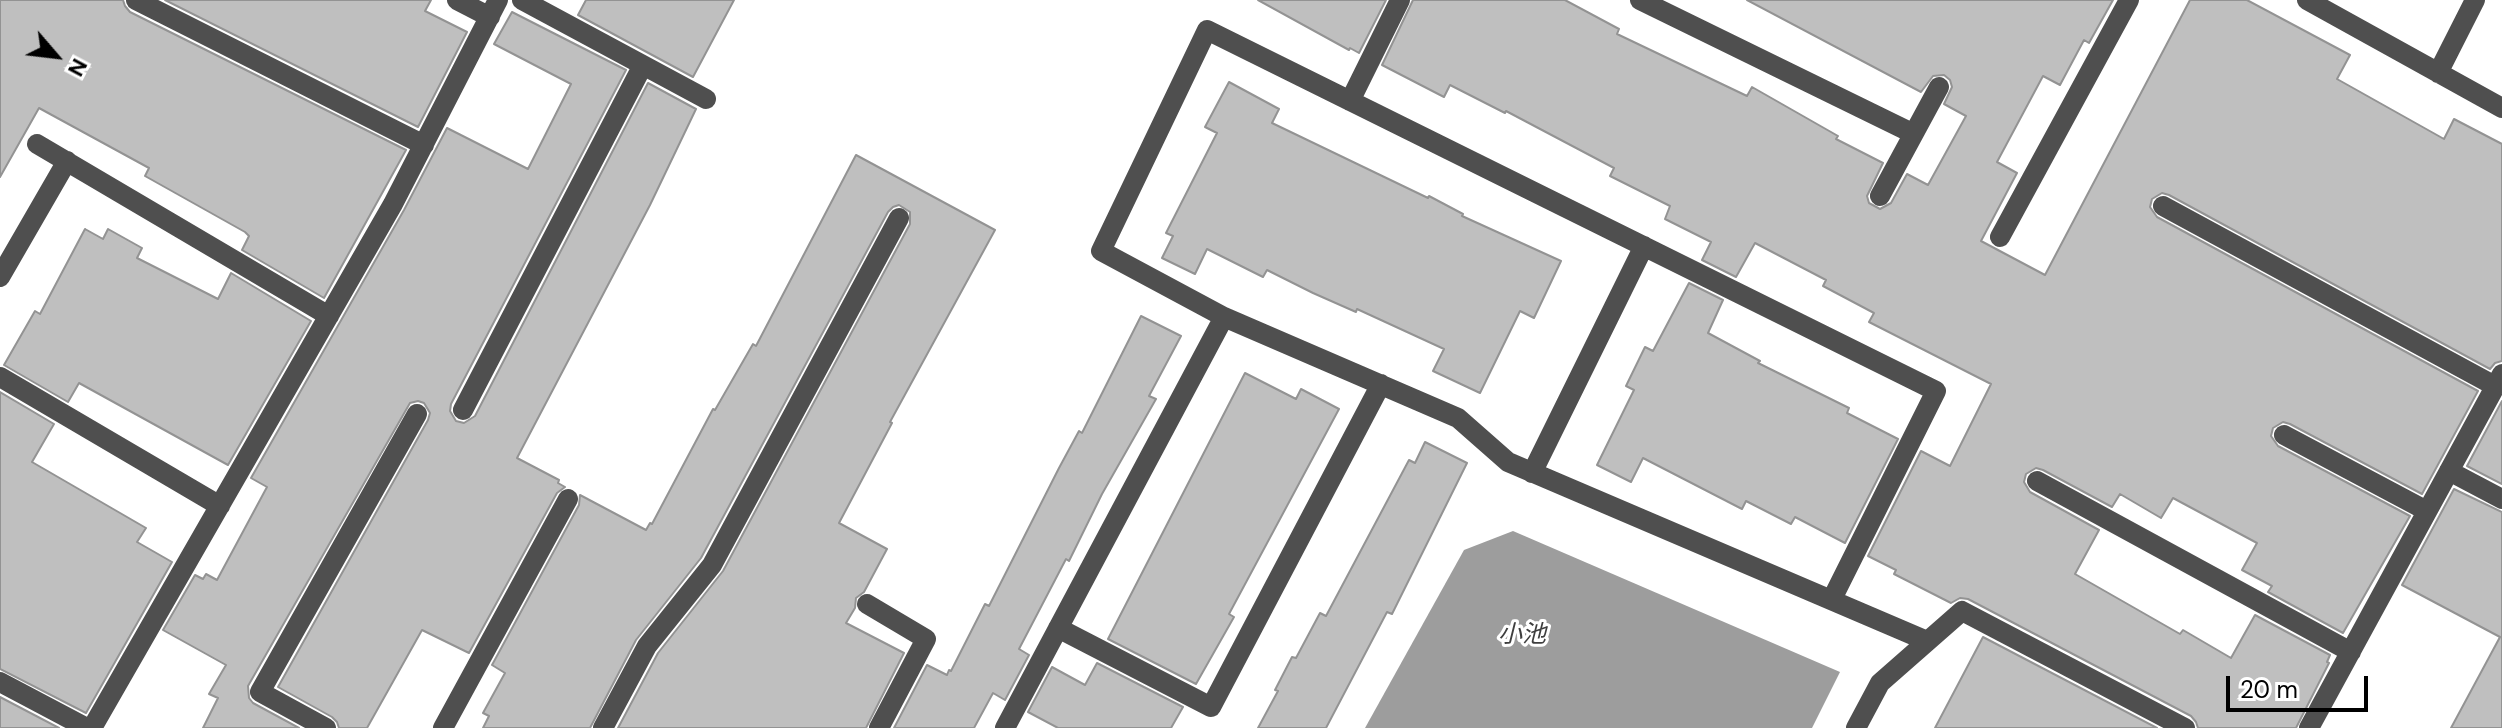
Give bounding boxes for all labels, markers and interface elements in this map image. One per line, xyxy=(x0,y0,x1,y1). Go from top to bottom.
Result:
north arrow xyxy=(16,16,96,96)
text: N xyxy=(61,54,94,81)
water label: 小池 xyxy=(1498,622,1546,650)
scale bar xyxy=(2230,660,2372,710)
text: 20 m xyxy=(2240,674,2298,705)

